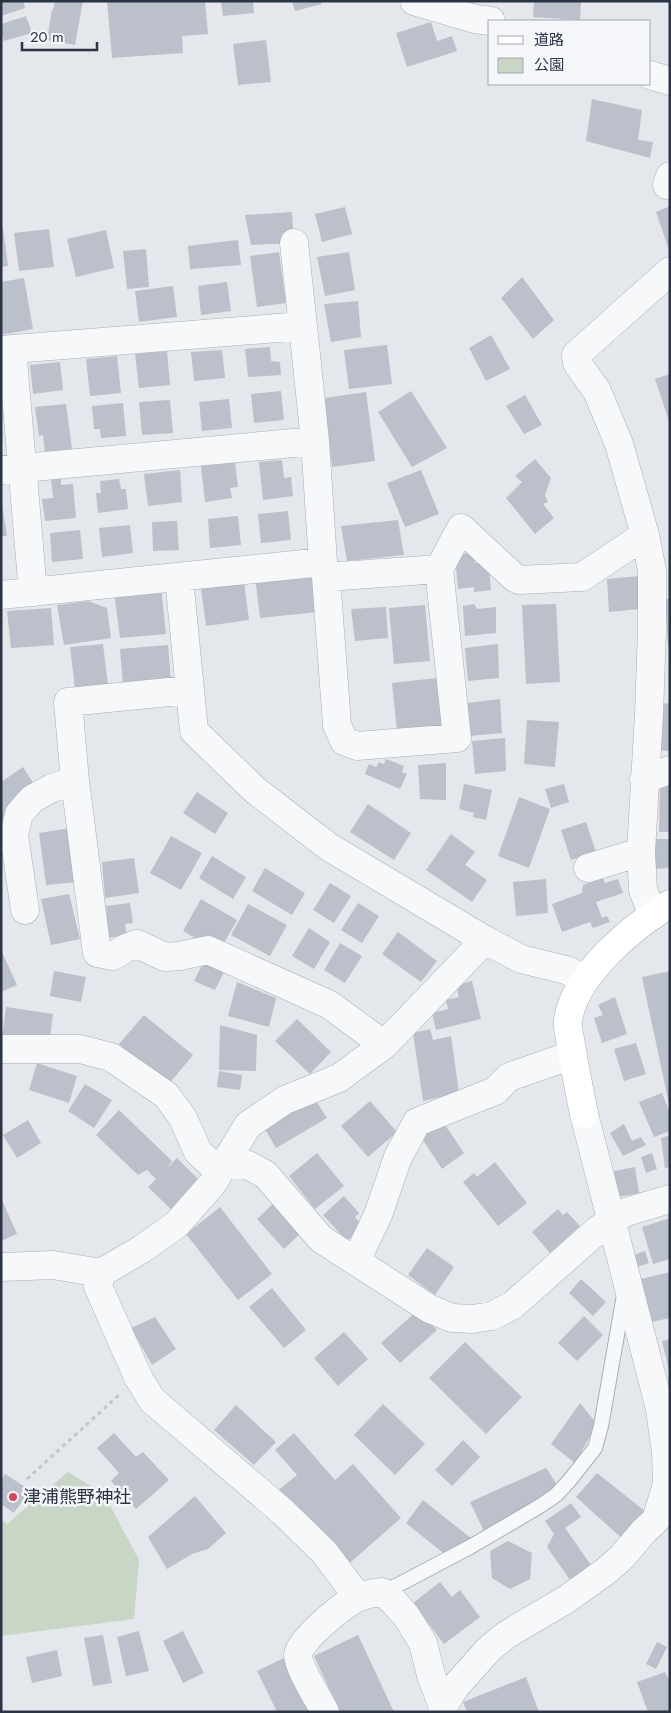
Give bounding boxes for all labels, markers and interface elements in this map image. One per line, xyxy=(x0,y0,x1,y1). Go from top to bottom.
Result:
scale bar xyxy=(22,20,98,52)
legend xyxy=(488,20,651,85)
text: 20 m xyxy=(30,26,64,48)
text: 道路 xyxy=(534,29,564,51)
text: 公園 xyxy=(534,54,564,76)
place label: 津浦熊野神社 xyxy=(23,1484,131,1510)
marker: 津浦熊野神社 xyxy=(7,1491,19,1503)

